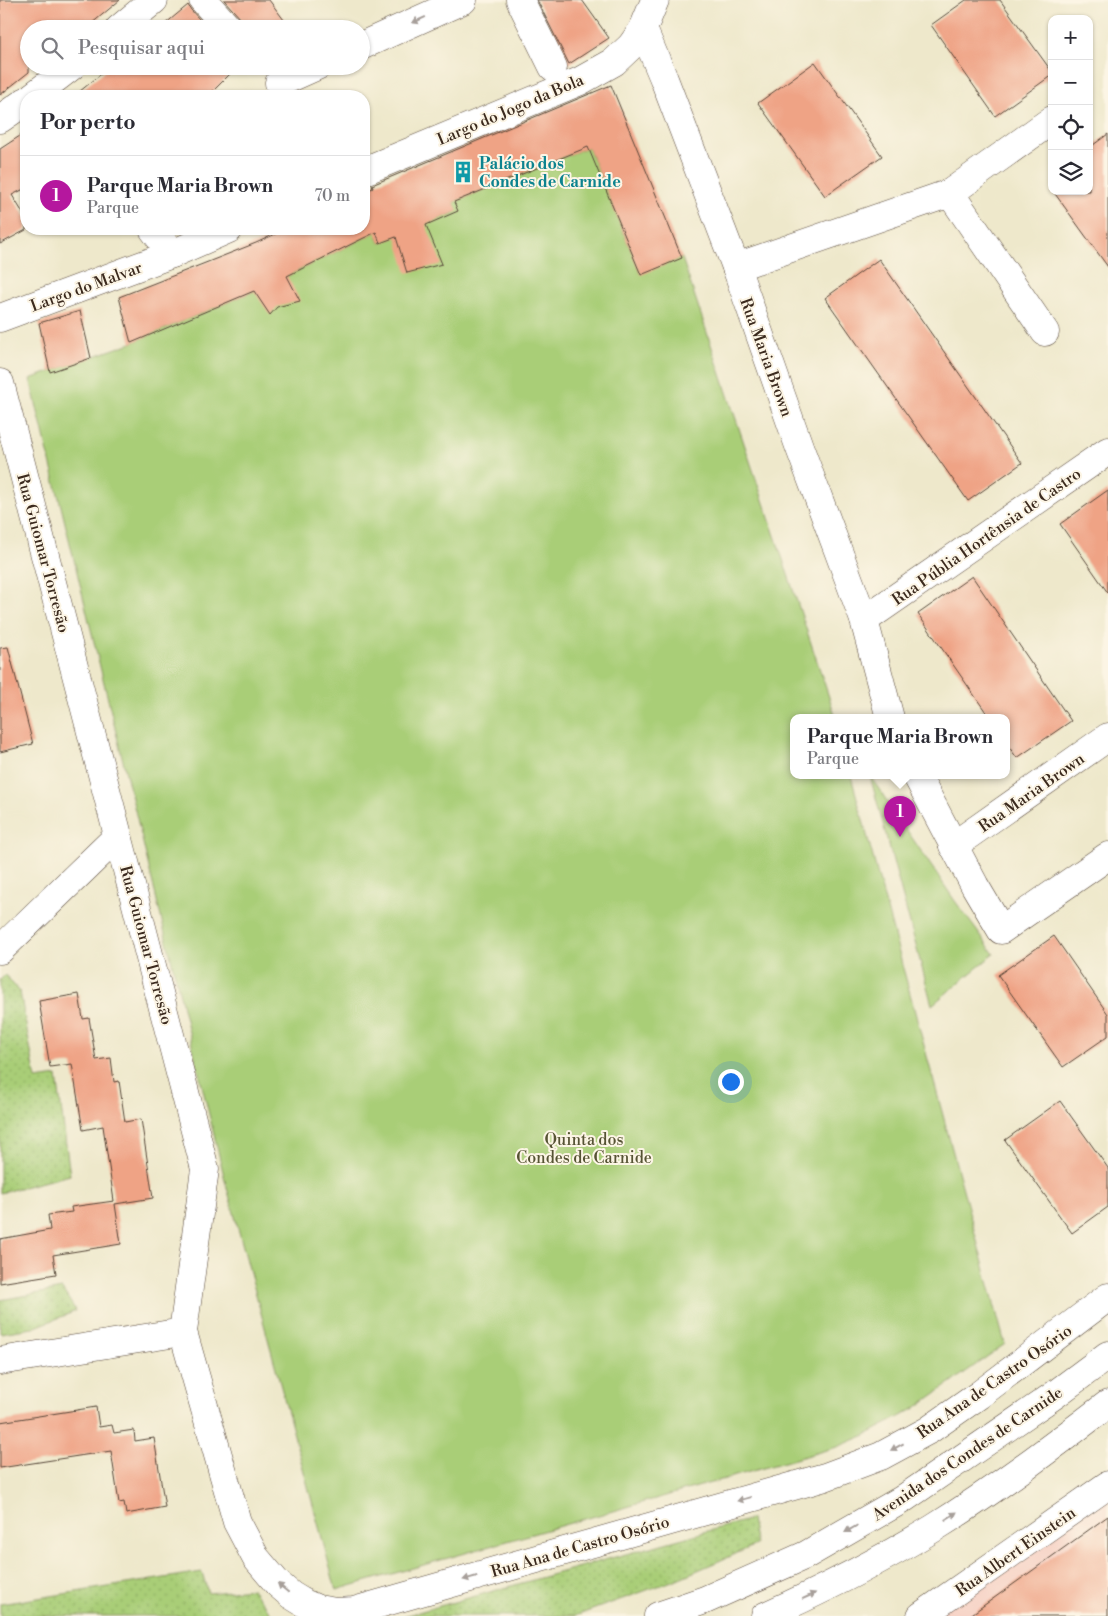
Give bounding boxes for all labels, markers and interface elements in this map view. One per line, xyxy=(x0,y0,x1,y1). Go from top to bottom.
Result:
map controls xyxy=(1048,15,1093,195)
button: + xyxy=(1048,15,1093,60)
one-way arrow xyxy=(411,16,426,25)
search box xyxy=(20,20,370,75)
icon: search xyxy=(38,34,66,62)
text: Pesquisar aqui xyxy=(78,36,205,60)
button: − xyxy=(1048,60,1093,105)
street label: Largo do Jogo da Bola xyxy=(434,70,588,150)
button: locate xyxy=(1048,105,1093,150)
text: Por perto xyxy=(40,110,136,136)
button: layers xyxy=(1048,150,1093,195)
place label: Palácio dos Condes de Carnide xyxy=(479,154,621,192)
building icon: Palácio dos Condes de Carnide xyxy=(450,159,476,185)
text: Parque Maria Brown xyxy=(87,174,273,198)
text: 1 xyxy=(52,186,60,206)
text: 70 m xyxy=(314,186,350,206)
text: Parque xyxy=(87,198,139,218)
street label: Largo do Malvar xyxy=(28,257,145,316)
street label: Rua Maria Brown xyxy=(735,295,797,420)
street label: Rua Públia Hortênsia de Castro xyxy=(888,464,1085,610)
street label: Rua Guiomar Torresão xyxy=(12,471,74,635)
popup xyxy=(790,714,1010,779)
text: Parque Maria Brown xyxy=(807,725,993,749)
text: Parque xyxy=(807,749,859,769)
street label: Rua Maria Brown xyxy=(975,749,1089,837)
pin: 1 xyxy=(884,796,916,837)
street label: Rua Guiomar Torresão xyxy=(115,863,177,1027)
your location xyxy=(718,1069,744,1095)
park label: Quinta dos Condes de Carnide xyxy=(516,1130,652,1168)
street label: Rua Ana de Castro Osório xyxy=(913,1321,1076,1443)
street label: Avenida dos Condes de Carnide xyxy=(868,1383,1067,1526)
one-way arrow xyxy=(890,1443,905,1451)
one-way arrow xyxy=(736,1496,751,1504)
street label: Rua Albert Einstein xyxy=(952,1503,1080,1601)
street label: Rua Ana de Castro Osório xyxy=(489,1512,672,1582)
one-way arrow xyxy=(944,1512,958,1521)
one-way arrow xyxy=(844,1525,857,1534)
one-way arrow xyxy=(462,1574,477,1582)
one-way arrow xyxy=(278,1582,290,1594)
one-way arrow xyxy=(802,1591,816,1599)

